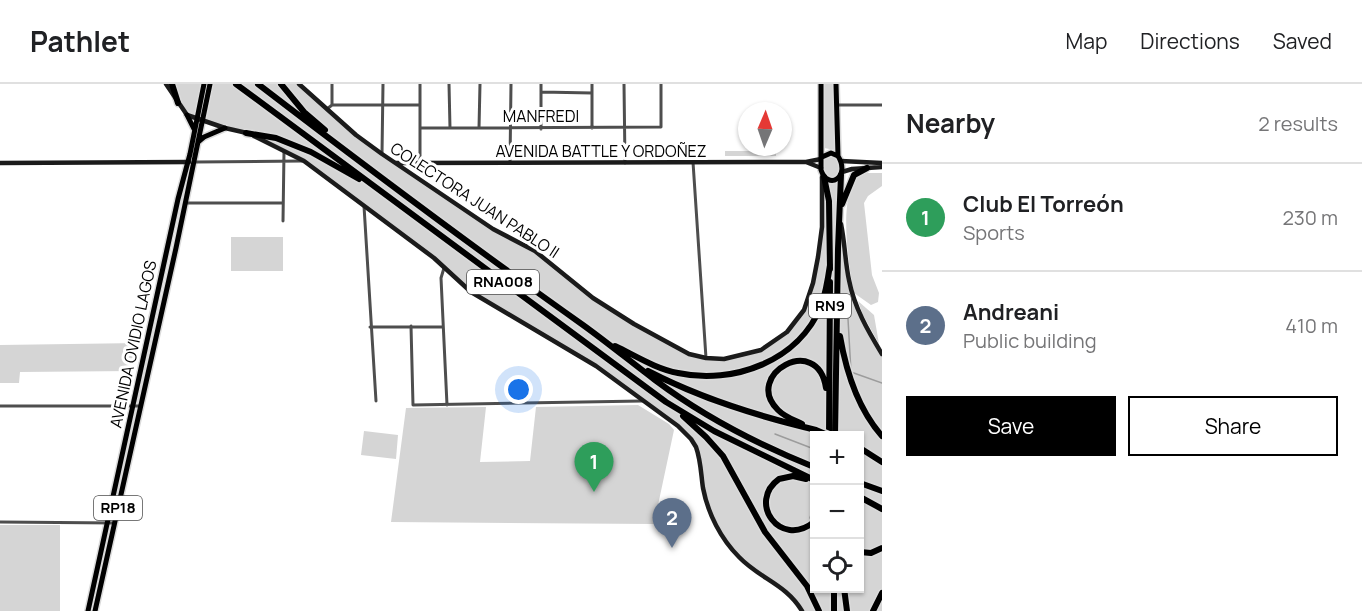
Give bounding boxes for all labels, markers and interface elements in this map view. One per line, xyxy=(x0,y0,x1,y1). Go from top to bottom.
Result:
text: Pathlet xyxy=(30,22,130,60)
text: Map xyxy=(1066,27,1107,55)
text: Directions xyxy=(1140,27,1240,55)
text: Saved xyxy=(1273,27,1332,55)
north arrow xyxy=(738,102,792,156)
street label: MANFREDI xyxy=(503,105,579,127)
text: Nearby xyxy=(906,105,995,141)
text: 2 results xyxy=(1258,110,1338,137)
street label: COLECTORA JUAN PABLO II xyxy=(386,137,564,263)
street label: AVENIDA BATTLE Y ORDOÑEZ xyxy=(495,140,707,162)
text: Club El Torreón xyxy=(963,189,1124,219)
text: 1 xyxy=(921,204,930,231)
text: 230 m xyxy=(1282,204,1338,231)
text: Sports xyxy=(963,219,1025,246)
street label: AVENIDA OVIDIO LAGOS xyxy=(104,258,162,430)
road number: RNA008 xyxy=(467,270,539,294)
road number: RN9 xyxy=(809,294,851,318)
text: Andreani xyxy=(963,297,1059,327)
text: 2 xyxy=(920,312,931,339)
text: 410 m xyxy=(1285,312,1338,339)
text: Public building xyxy=(963,327,1097,354)
your location xyxy=(504,375,533,404)
button: Save xyxy=(906,396,1116,456)
button: Share xyxy=(1128,396,1338,456)
map controls xyxy=(810,431,864,593)
button: + xyxy=(810,431,864,485)
pin: 1 xyxy=(574,442,614,492)
button: − xyxy=(810,485,864,539)
road number: RP18 xyxy=(94,496,142,520)
pin: 2 xyxy=(652,498,692,548)
button: locate xyxy=(810,539,864,593)

